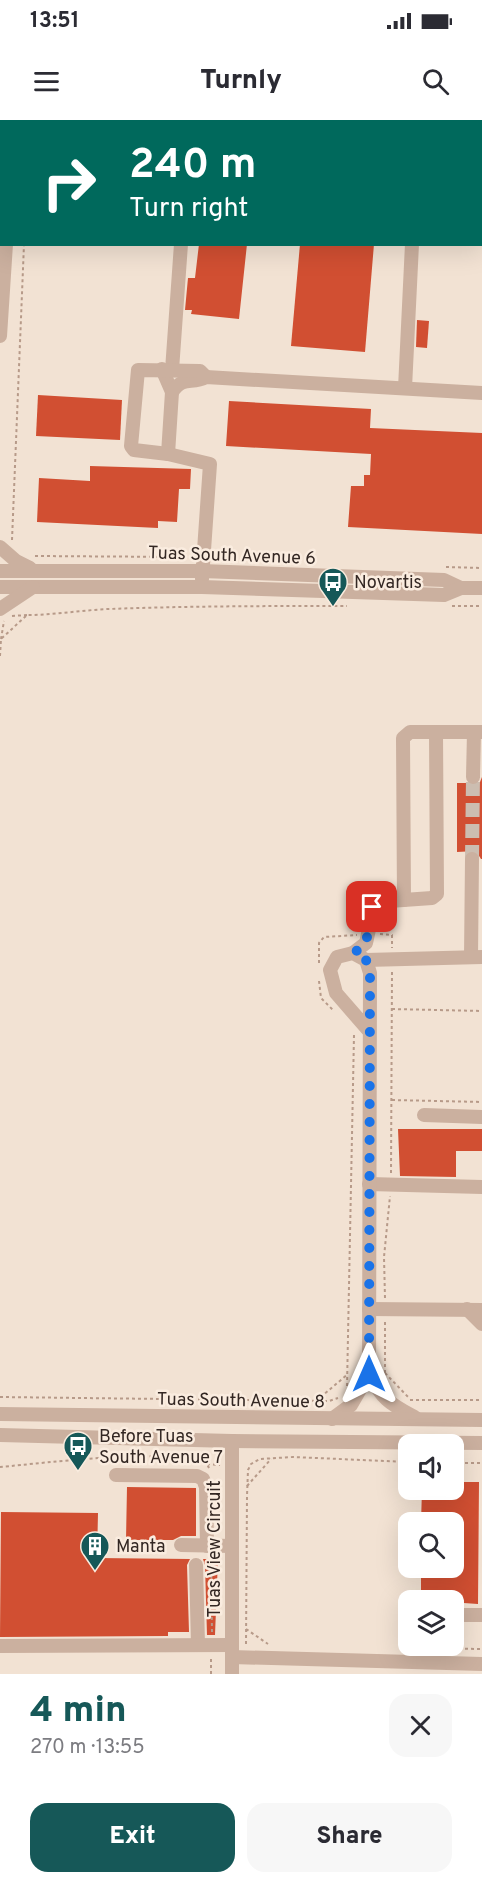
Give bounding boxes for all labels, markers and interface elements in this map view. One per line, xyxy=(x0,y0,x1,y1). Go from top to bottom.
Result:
text: 13:51 xyxy=(30,8,80,35)
text: Turnly xyxy=(200,64,282,98)
icon: menu xyxy=(30,65,63,98)
icon: search xyxy=(419,65,452,98)
text: 240 m xyxy=(129,140,257,193)
icon: right xyxy=(30,144,108,222)
text: Turn right xyxy=(129,192,248,226)
street label: Tuas South Avenue 6 xyxy=(148,542,316,571)
bus stop icon: Novartis xyxy=(317,566,349,608)
place label: Novartis xyxy=(354,572,422,595)
pin xyxy=(346,881,397,932)
icon: arrive xyxy=(355,890,388,923)
position arrow xyxy=(337,1342,401,1406)
street label: Tuas South Avenue 8 xyxy=(157,1389,325,1414)
place label: Before Tuas South Avenue 7 xyxy=(99,1426,223,1470)
bus stop icon: Before Tuas South Avenue 7 xyxy=(62,1430,94,1472)
map controls xyxy=(398,1434,464,1656)
button: sound xyxy=(398,1434,464,1500)
street label: Tuas View Circuit xyxy=(204,1480,227,1618)
button: search xyxy=(398,1512,464,1578)
building icon: Manta xyxy=(79,1530,111,1572)
place label: Manta xyxy=(116,1536,166,1559)
button: layers xyxy=(398,1590,464,1656)
text: 4 min xyxy=(30,1689,127,1735)
button: close xyxy=(389,1694,452,1757)
text: 270 m · 13:55 xyxy=(30,1735,145,1761)
button: Exit xyxy=(30,1803,235,1872)
button: Share xyxy=(247,1803,452,1872)

